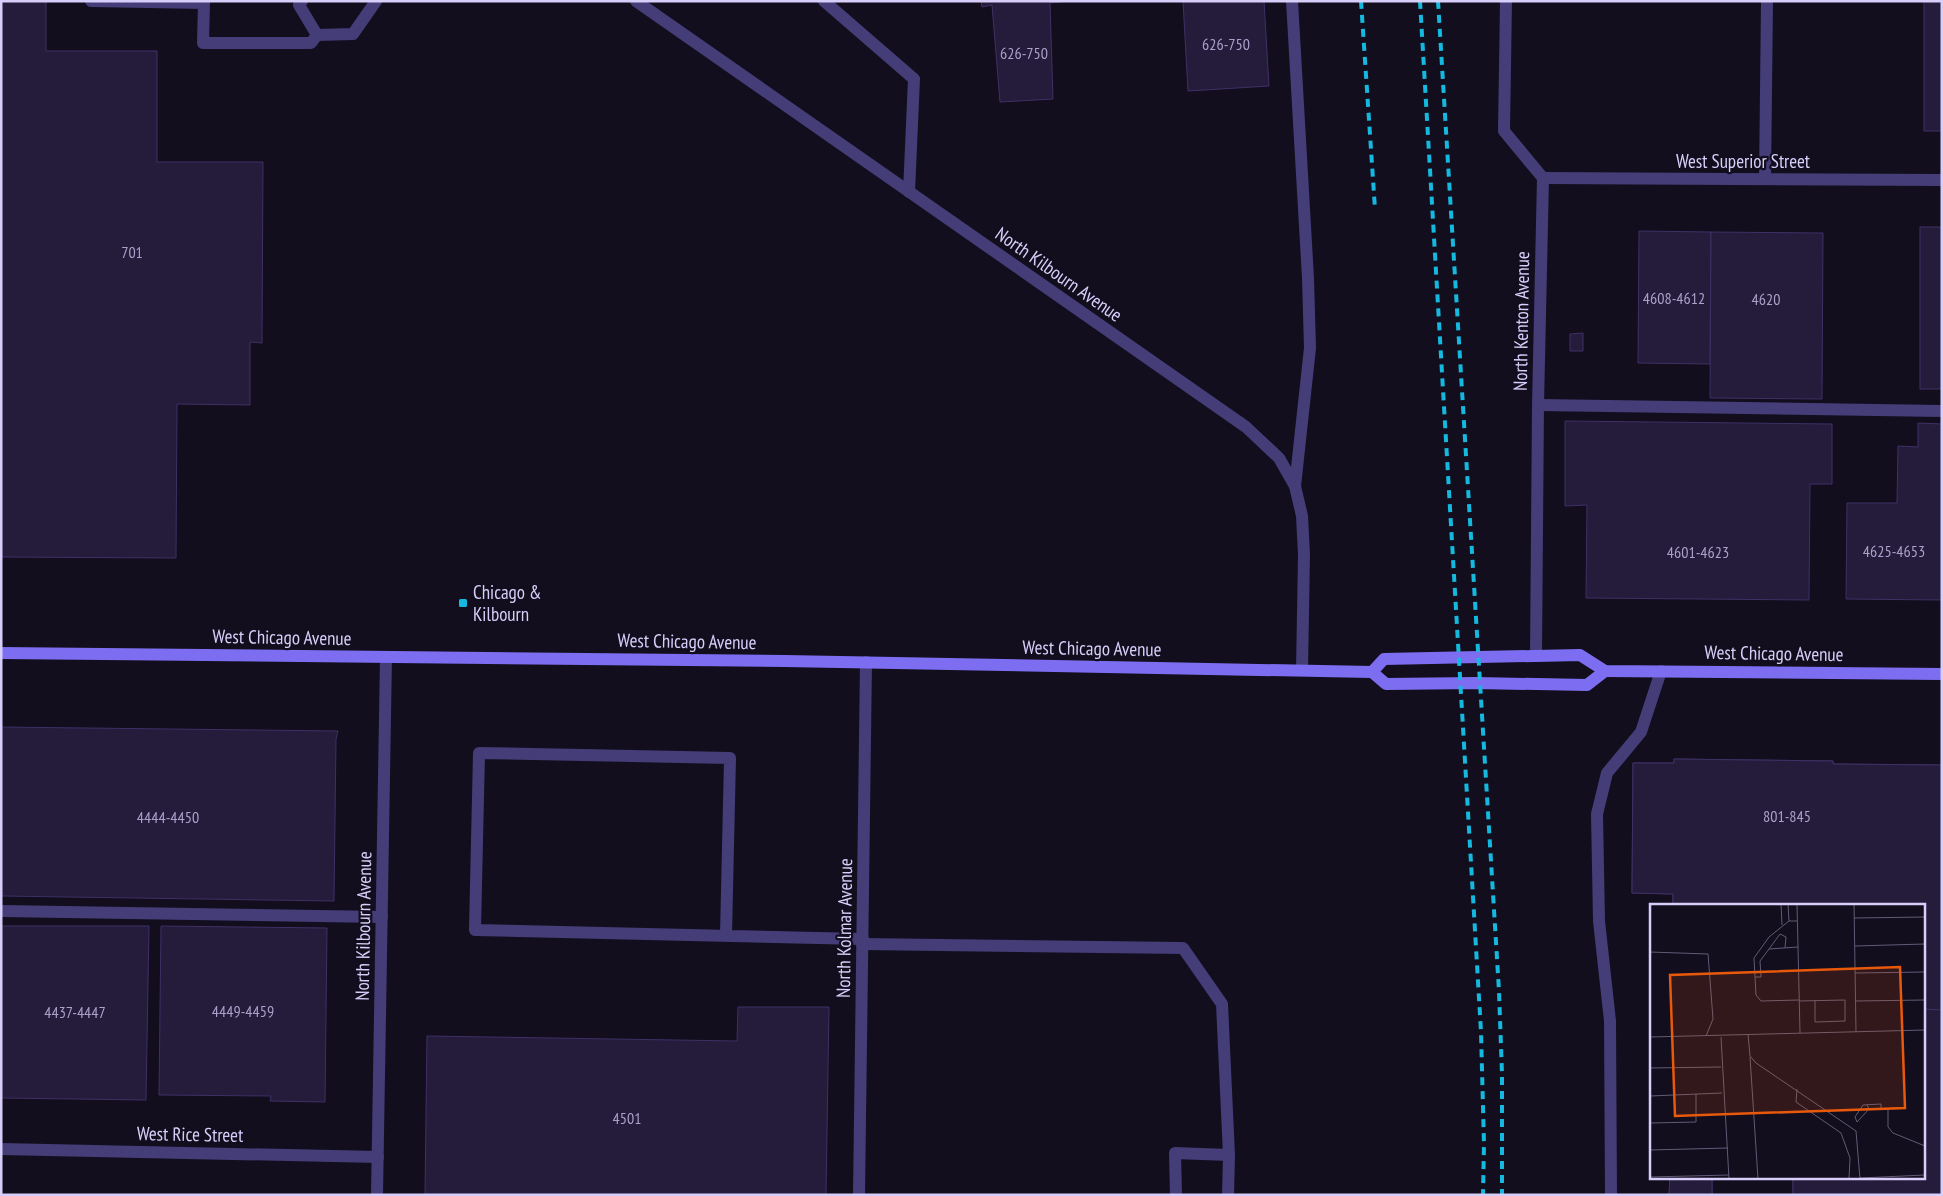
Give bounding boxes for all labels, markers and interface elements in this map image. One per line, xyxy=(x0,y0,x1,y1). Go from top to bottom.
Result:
house number: 626-750 xyxy=(1202,34,1250,54)
house number: 626-750 xyxy=(1000,43,1048,63)
street label: West Superior Street xyxy=(1676,149,1811,173)
street label: North Kilbourn Avenue xyxy=(991,221,1127,327)
house number: 701 xyxy=(121,242,143,262)
street label: North Kenton Avenue xyxy=(1508,251,1534,391)
house number: 4608-4612 xyxy=(1643,288,1705,308)
house number: 4620 xyxy=(1752,289,1780,309)
house number: 4625-4653 xyxy=(1863,541,1925,561)
house number: 4601-4623 xyxy=(1667,542,1729,562)
place label: Chicago & Kilbourn xyxy=(473,580,541,626)
marker: Chicago & Kilbourn xyxy=(457,597,469,609)
street label: West Chicago Avenue xyxy=(212,624,352,650)
street label: West Chicago Avenue xyxy=(617,628,757,654)
street label: West Chicago Avenue xyxy=(1022,635,1162,661)
street label: West Chicago Avenue xyxy=(1704,640,1844,666)
house number: 801-845 xyxy=(1763,806,1811,826)
house number: 4444-4450 xyxy=(137,807,199,827)
street label: North Kilbourn Avenue xyxy=(350,851,376,1001)
street label: North Kolmar Avenue xyxy=(831,858,857,998)
inset map xyxy=(1650,904,1926,1178)
house number: 4449-4459 xyxy=(212,1001,274,1021)
house number: 4437-4447 xyxy=(44,1002,106,1022)
house number: 4501 xyxy=(613,1108,641,1128)
street label: West Rice Street xyxy=(137,1121,244,1147)

